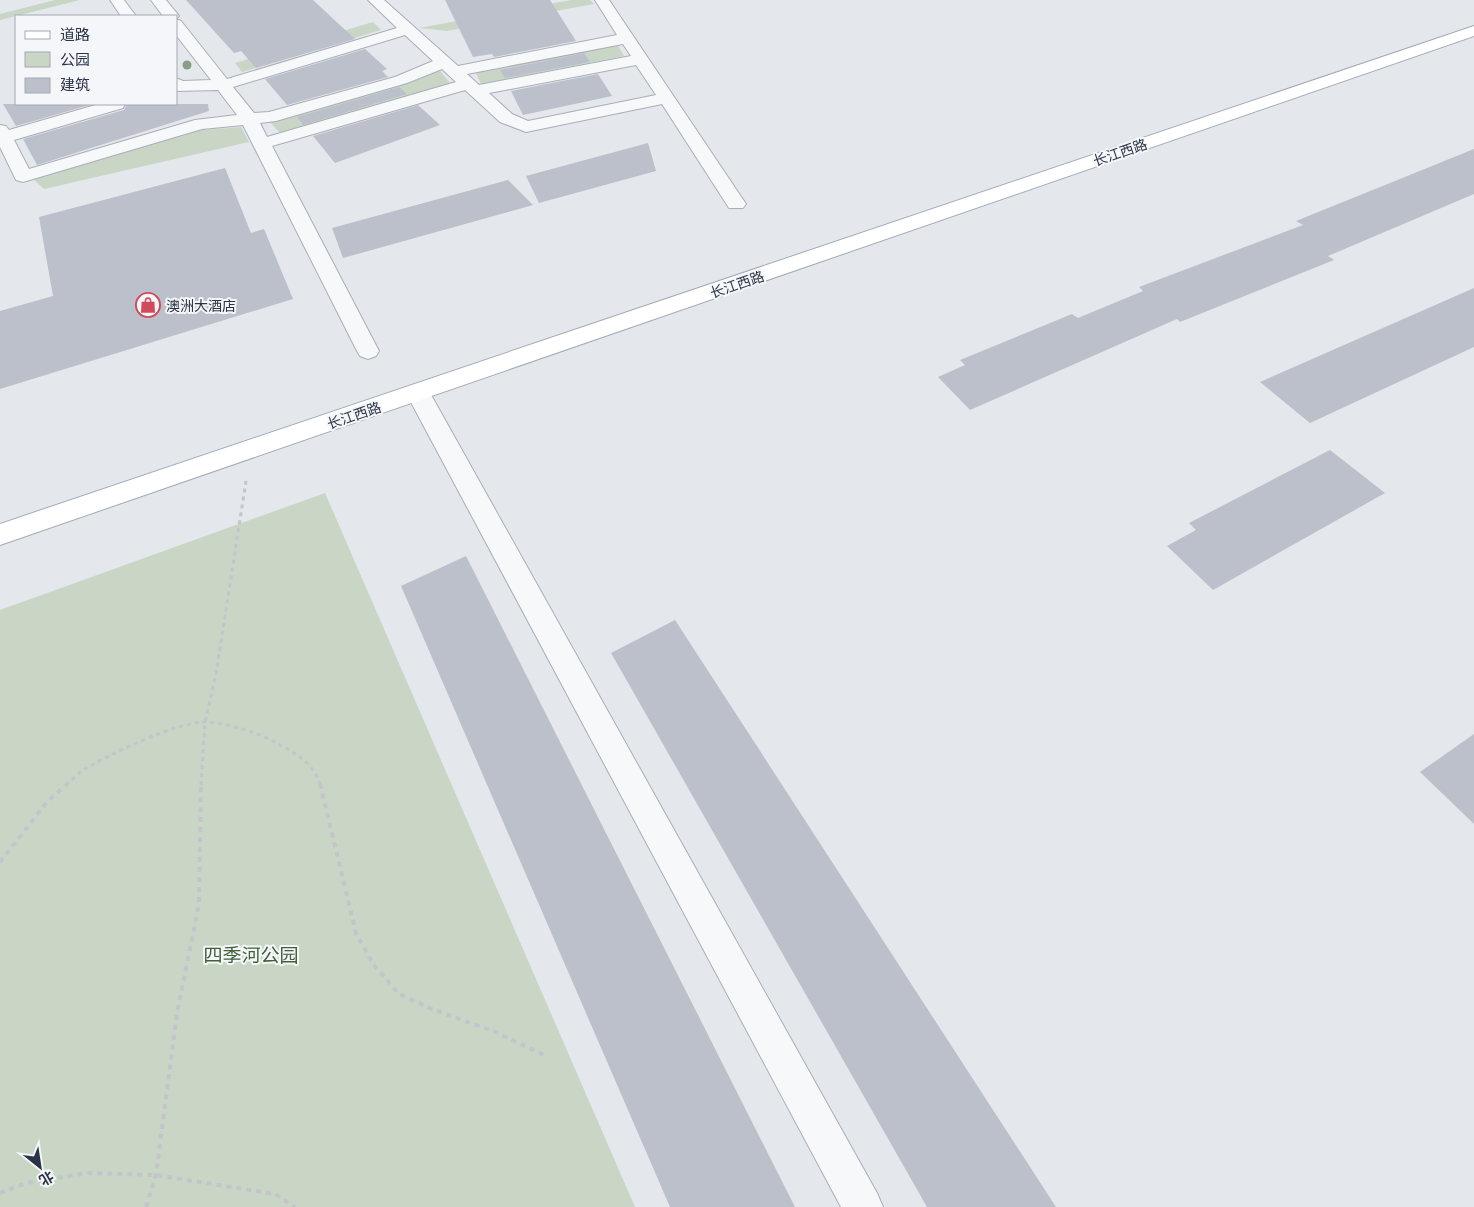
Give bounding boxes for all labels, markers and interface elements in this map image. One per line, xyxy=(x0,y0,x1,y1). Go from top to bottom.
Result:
legend xyxy=(15,15,178,105)
text: 道路 xyxy=(60,25,90,44)
text: 公园 xyxy=(60,50,90,69)
text: 建筑 xyxy=(60,75,90,94)
street label: 长江西路 xyxy=(1091,135,1149,169)
street label: 长江西路 xyxy=(708,267,766,301)
shop icon: 澳洲大酒店 xyxy=(135,292,161,318)
place label: 澳洲大酒店 xyxy=(166,297,236,314)
street label: 长江西路 xyxy=(325,398,383,432)
park label: 四季河公园 xyxy=(203,944,299,967)
north arrow xyxy=(15,1142,65,1192)
text: 北 xyxy=(36,1168,57,1190)

